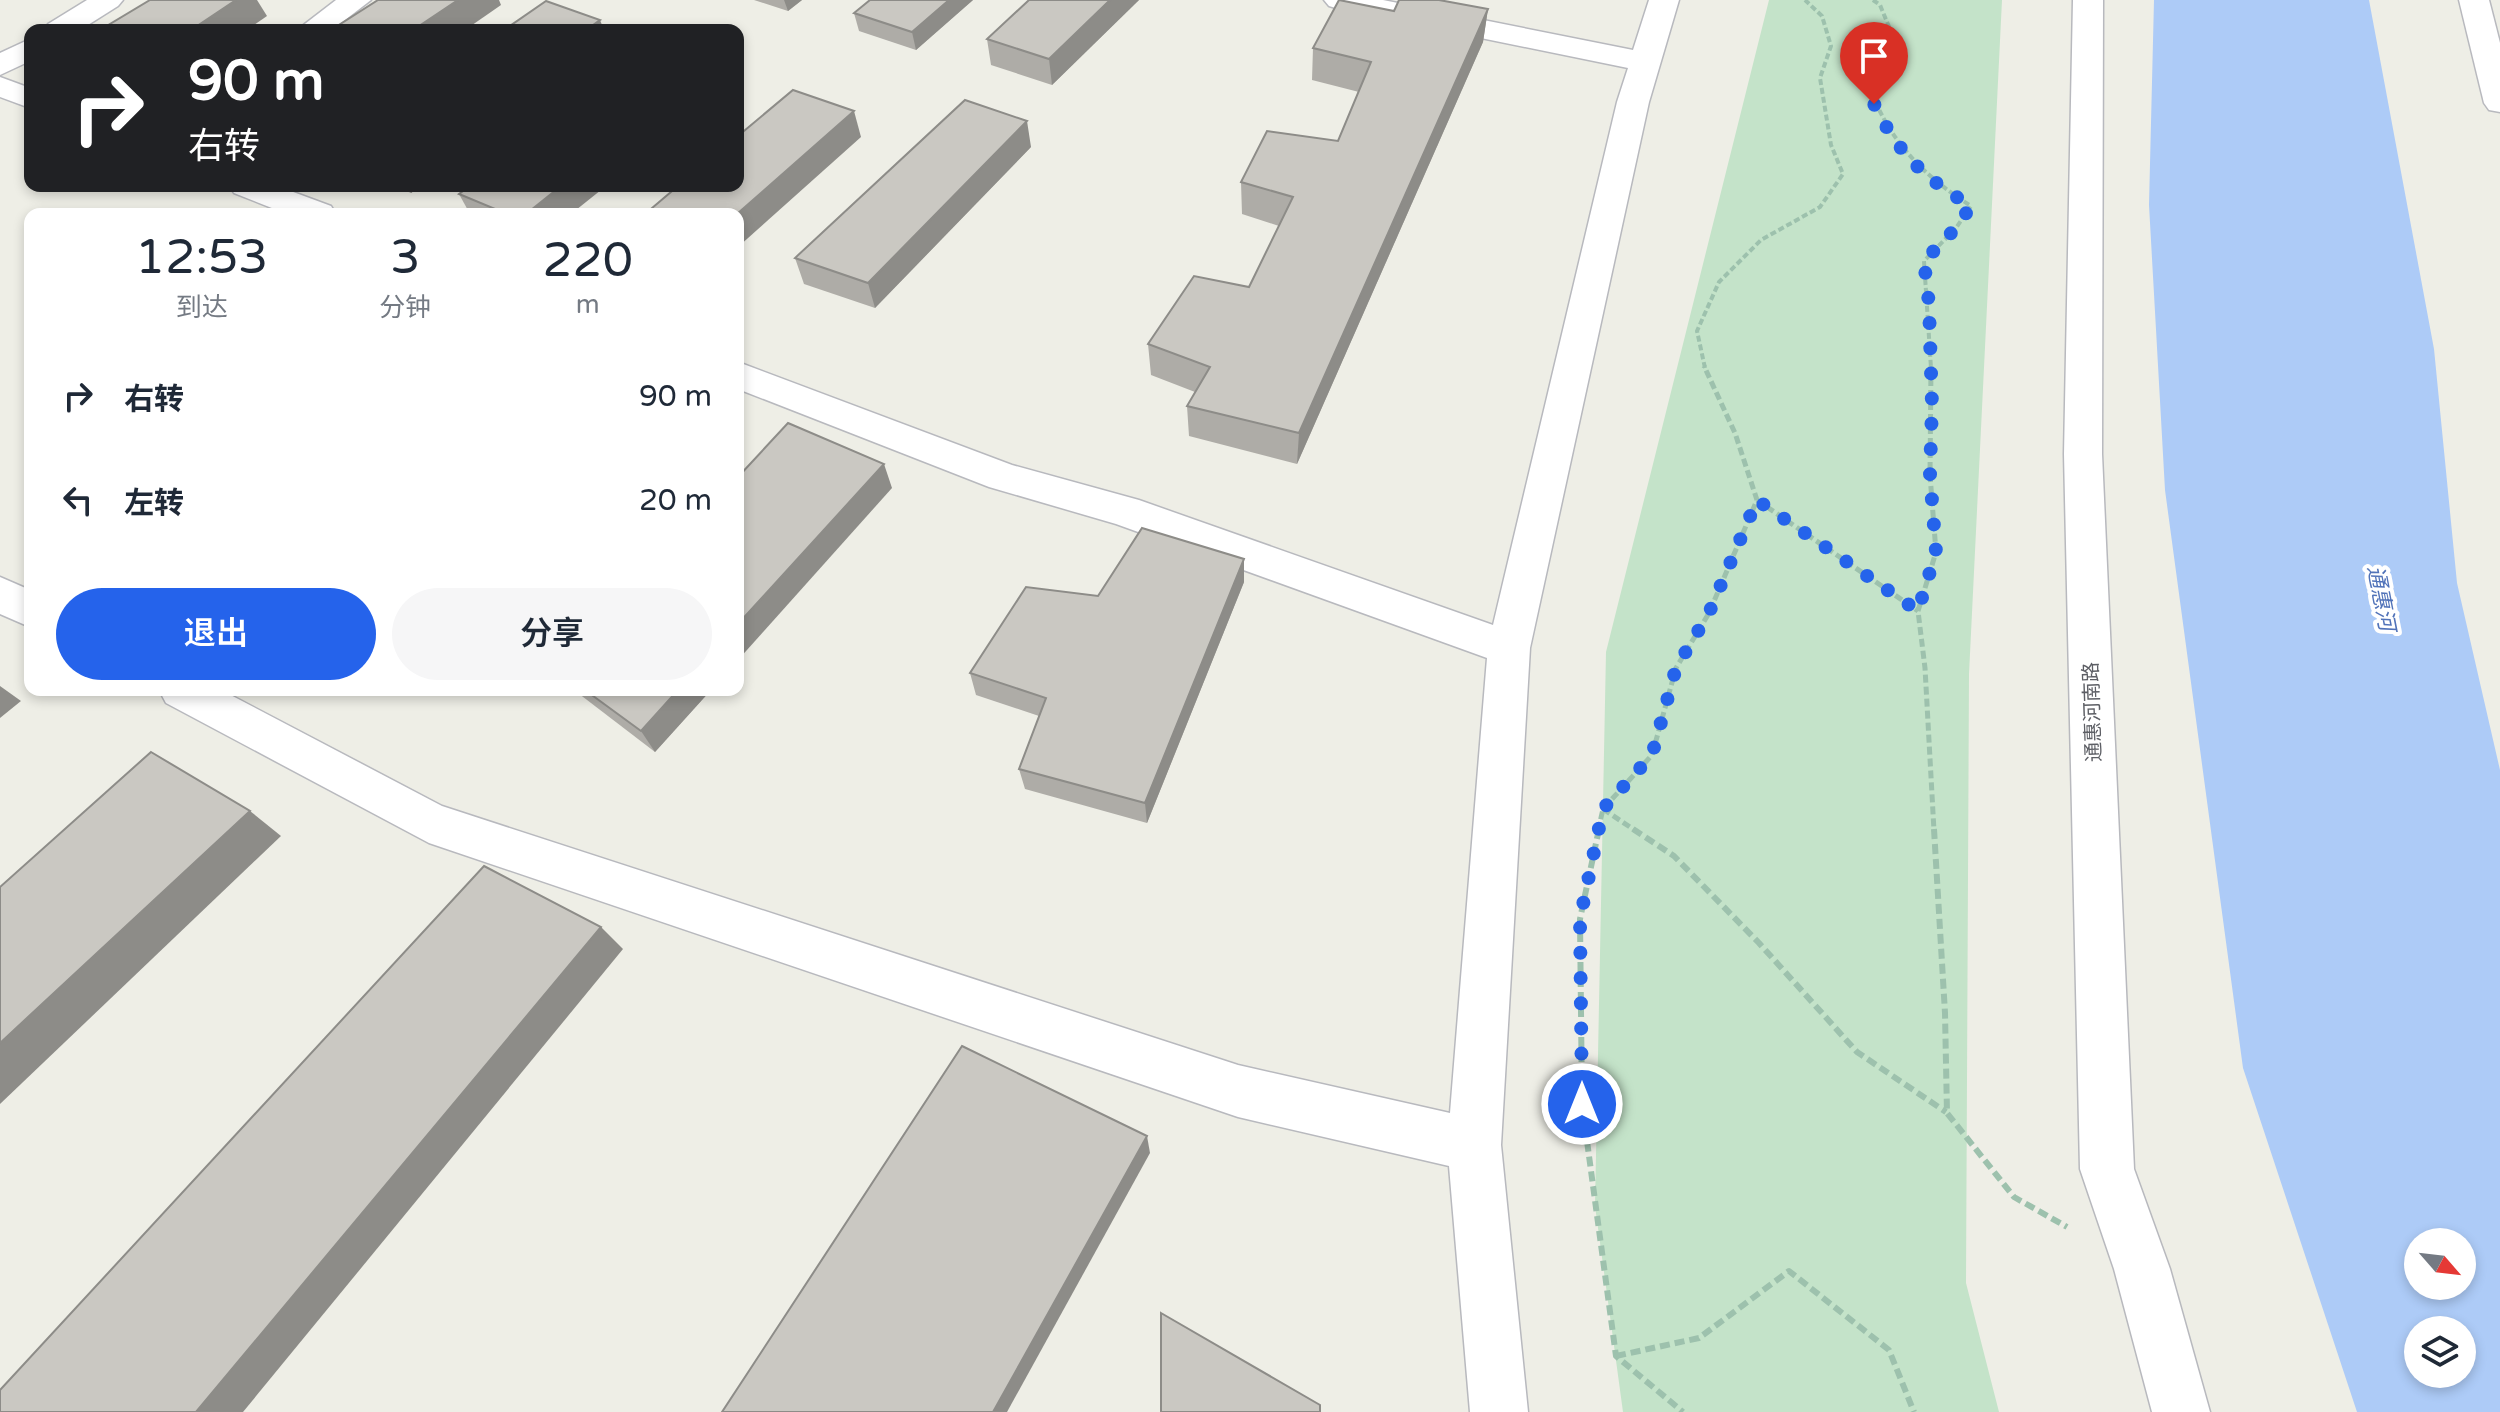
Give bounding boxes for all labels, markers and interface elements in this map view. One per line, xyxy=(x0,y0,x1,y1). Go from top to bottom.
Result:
pin xyxy=(1840,22,1908,104)
icon: arrive xyxy=(1852,34,1896,78)
text: 90 m xyxy=(188,48,324,115)
icon: right xyxy=(56,56,160,160)
text: 右转 xyxy=(188,125,260,168)
text: 12:53 xyxy=(135,229,268,287)
text: 3 xyxy=(390,229,420,287)
text: 220 xyxy=(542,232,633,290)
text: m xyxy=(576,289,600,320)
text: 到达 xyxy=(176,292,228,323)
text: 分钟 xyxy=(379,292,431,323)
icon: right xyxy=(56,374,100,418)
text: 90 m xyxy=(639,378,712,415)
text: 右转 xyxy=(124,381,184,418)
icon: left xyxy=(56,478,100,522)
text: 20 m xyxy=(639,482,712,519)
text: 左转 xyxy=(124,485,184,522)
water label: 通惠河 xyxy=(2362,563,2401,637)
button: 退出 xyxy=(56,588,376,680)
button: 分享 xyxy=(392,588,712,680)
street label: 通惠河南路 xyxy=(2079,662,2107,762)
position arrow xyxy=(1540,1062,1624,1146)
north arrow xyxy=(2404,1228,2476,1300)
map controls xyxy=(2404,1228,2476,1388)
button: layers xyxy=(2404,1316,2476,1388)

